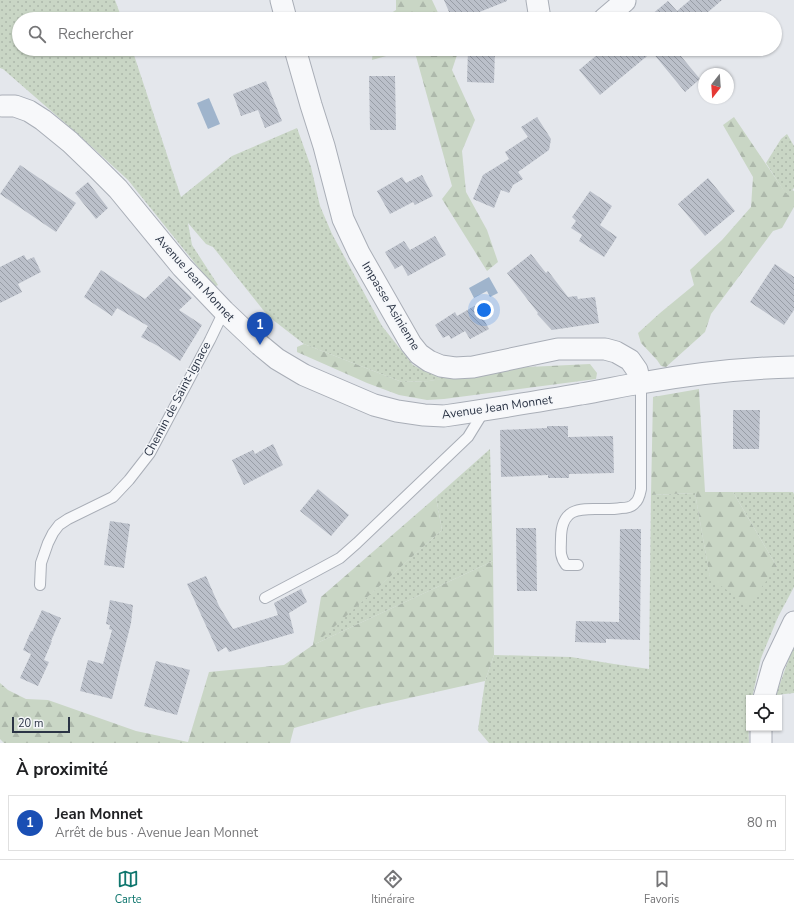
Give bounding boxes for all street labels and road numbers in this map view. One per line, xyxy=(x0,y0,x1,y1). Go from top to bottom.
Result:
street label: Avenue Jean Monnet xyxy=(152,231,239,325)
street label: Impasse Asinienne xyxy=(358,259,424,353)
street label: Chemin de Saint-Ignace xyxy=(140,339,214,459)
street label: Avenue Jean Monnet xyxy=(441,391,554,423)

